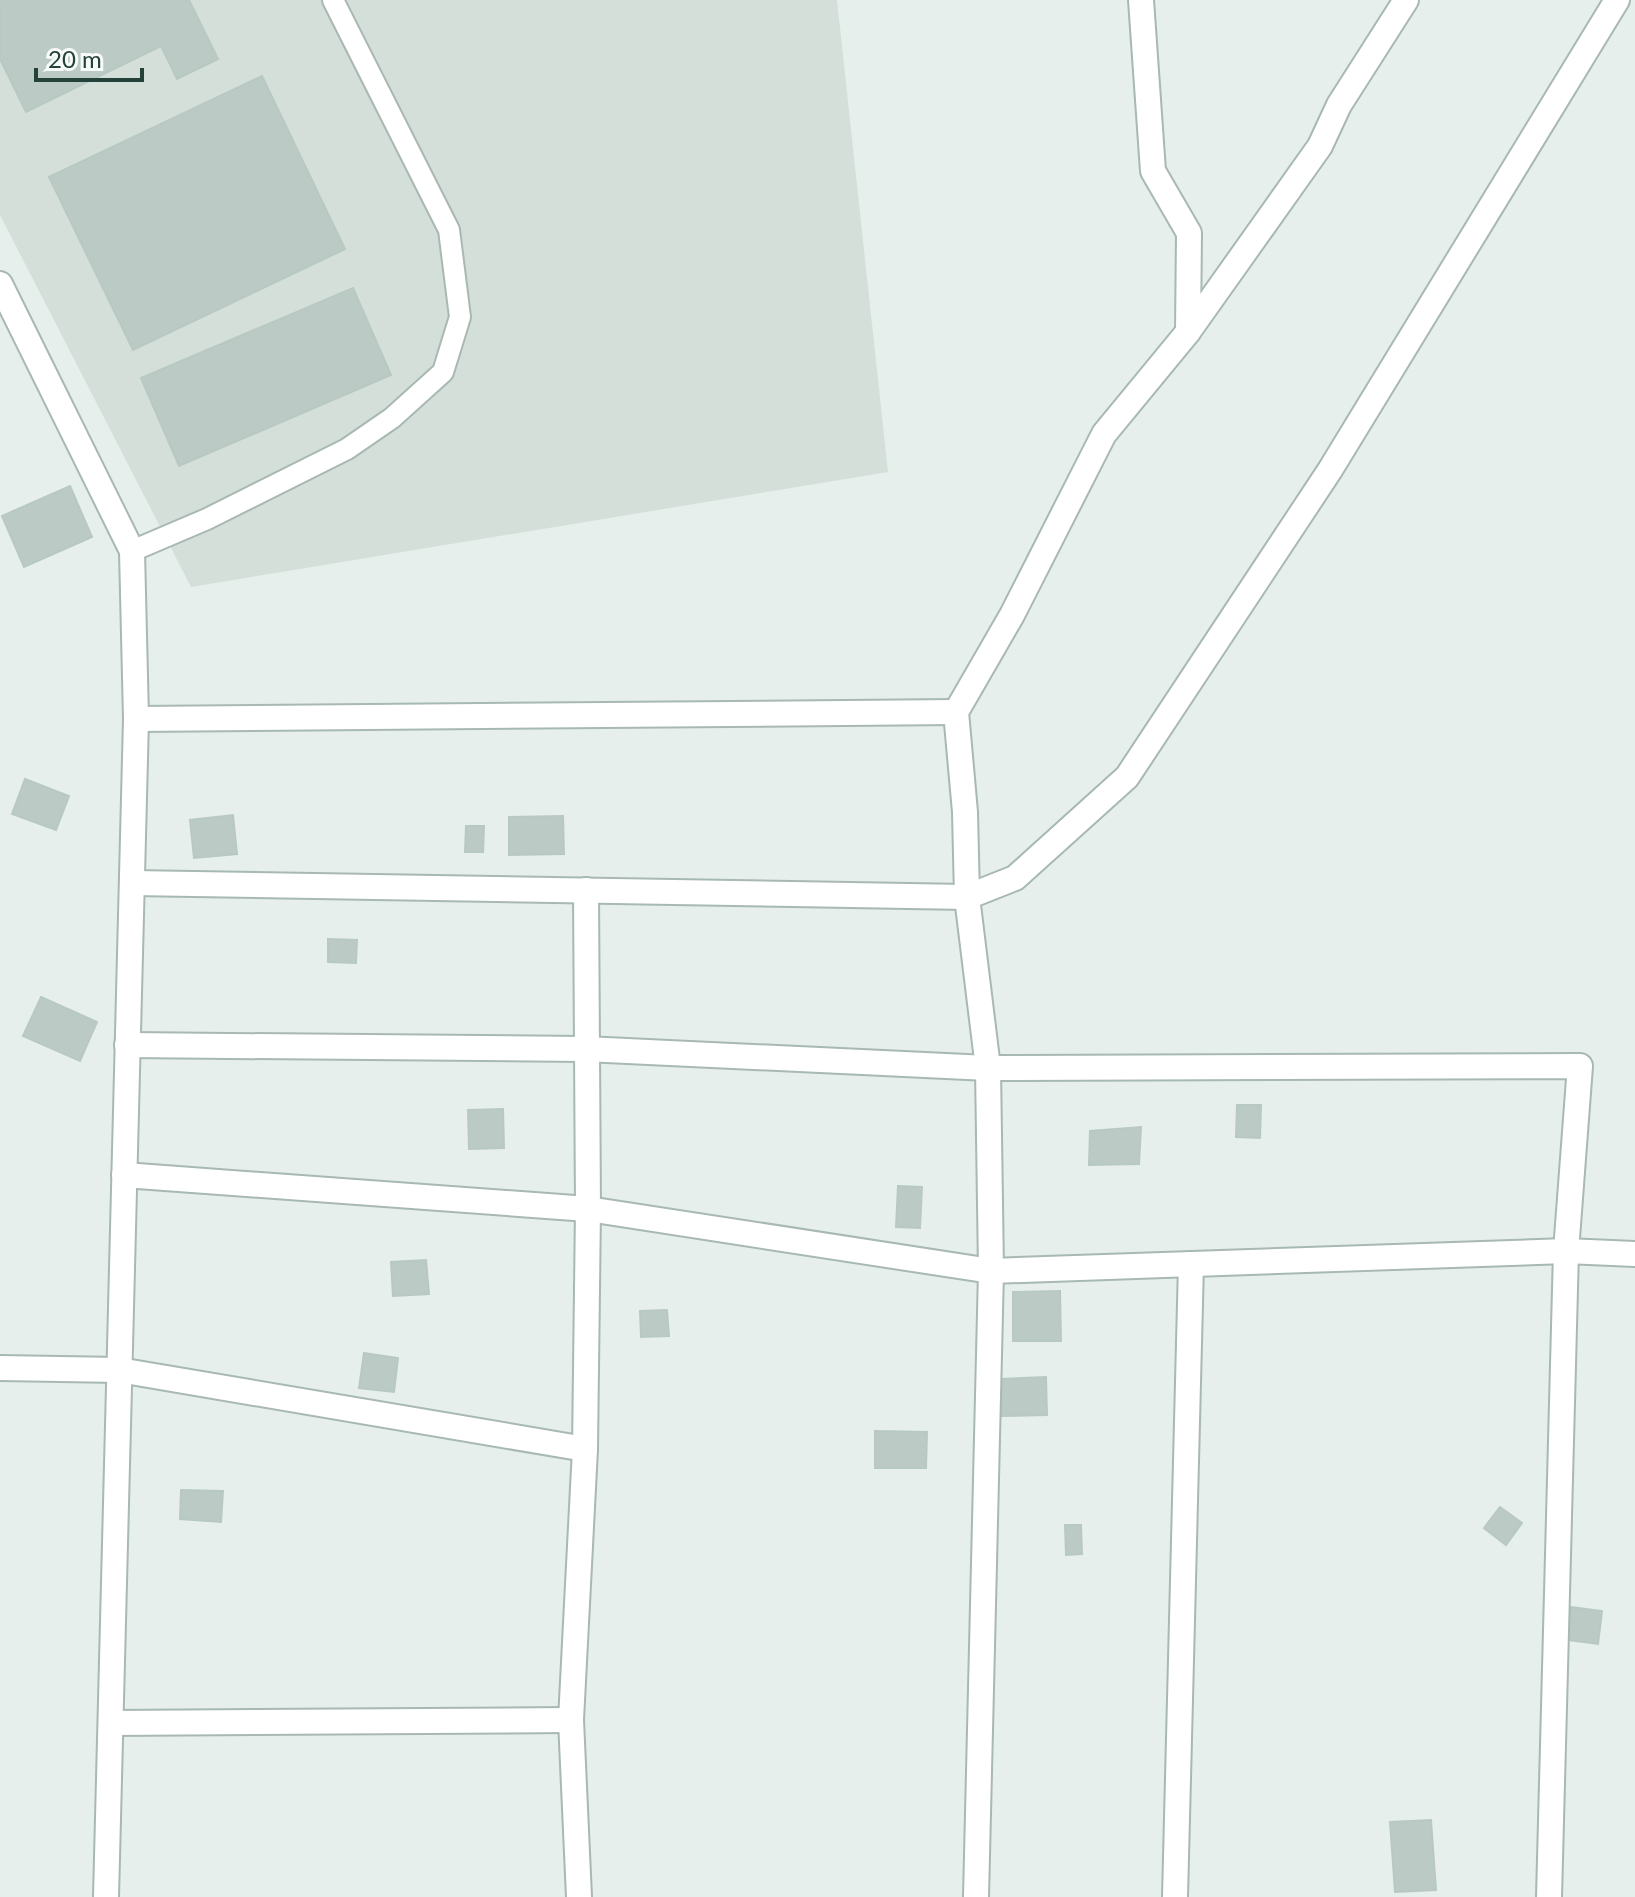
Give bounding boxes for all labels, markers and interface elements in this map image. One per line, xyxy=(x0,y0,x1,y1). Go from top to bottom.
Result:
scale bar xyxy=(36,32,142,82)
text: 20 m xyxy=(48,44,102,73)

